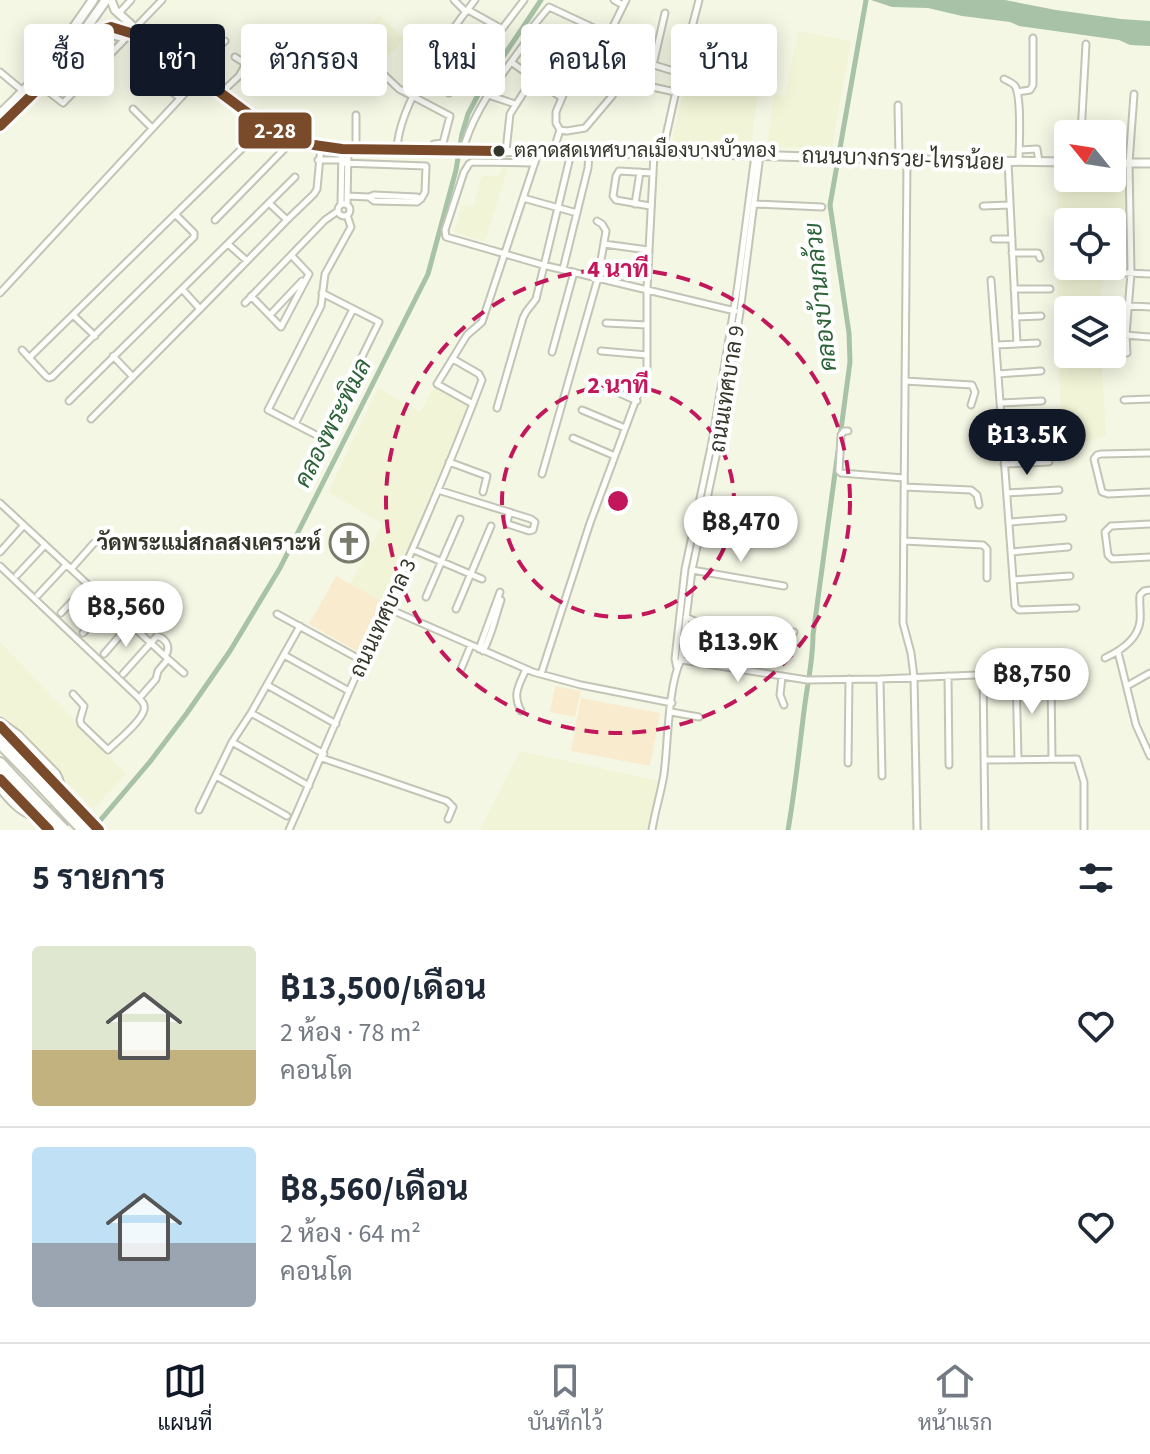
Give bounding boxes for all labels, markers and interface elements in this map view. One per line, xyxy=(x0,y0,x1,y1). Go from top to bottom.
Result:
chip: ซื้อ xyxy=(24,24,114,96)
chip: เช่า xyxy=(130,24,225,96)
chip: ตัวกรอง xyxy=(241,24,387,96)
chip: ใหม่ xyxy=(403,24,505,96)
chip: คอนโด xyxy=(521,24,655,96)
chip: บ้าน xyxy=(671,24,777,96)
line badge: 2-28 xyxy=(237,111,313,150)
text: 2-28 xyxy=(254,115,296,147)
north arrow xyxy=(1054,120,1126,192)
map controls xyxy=(1054,120,1126,368)
place label: ตลาดสดเทศบาลเมืองบางบัวทอง xyxy=(514,136,776,165)
street label: ถนนบางกรวย-ไทรน้อย xyxy=(801,139,1005,179)
marker: ตลาดสดเทศบาลเมืองบางบัวทอง xyxy=(491,143,507,159)
button: locate xyxy=(1054,208,1126,280)
water label: คลองบ้านกล้วย xyxy=(796,221,846,373)
text: 4 นาที xyxy=(587,252,649,287)
button: layers xyxy=(1054,296,1126,368)
street label: ถนนเทศบาล 9 xyxy=(701,323,753,455)
water label: คลองพระพิมล xyxy=(285,352,381,494)
text: 2 นาที xyxy=(587,368,649,403)
pin: ฿13.5K xyxy=(962,409,1092,477)
text: ฿13.5K xyxy=(987,416,1067,453)
centre of rings xyxy=(604,487,632,515)
pin: ฿8,470 xyxy=(676,496,806,564)
text: ฿8,470 xyxy=(702,503,780,540)
church icon: วัดพระแม่สกลสงเคราะห์ xyxy=(328,522,370,564)
place label: วัดพระแม่สกลสงเคราะห์ xyxy=(96,527,322,559)
street label: ถนนเทศบาล 3 xyxy=(341,553,425,683)
pin: ฿8,560 xyxy=(61,581,191,649)
text: ฿8,560 xyxy=(87,588,165,625)
pin: ฿13.9K xyxy=(673,616,803,684)
text: ฿13.9K xyxy=(698,623,778,660)
pin: ฿8,750 xyxy=(967,648,1097,716)
text: ฿8,750 xyxy=(993,655,1071,692)
text: 5 รายการ xyxy=(32,854,166,903)
icon: filters xyxy=(1074,856,1118,900)
text: ฿13,500/เดือน xyxy=(280,964,486,1013)
icon: home xyxy=(96,978,192,1074)
icon: heart xyxy=(1074,1004,1118,1048)
text: 2 ห้อง · 78 m² xyxy=(280,1014,421,1051)
text: คอนโด xyxy=(280,1052,353,1089)
text: ฿8,560/เดือน xyxy=(280,1165,469,1214)
icon: home xyxy=(96,1179,192,1275)
icon: heart xyxy=(1074,1205,1118,1249)
text: 2 ห้อง · 64 m² xyxy=(280,1215,421,1252)
text: คอนโด xyxy=(280,1253,353,1290)
tab: แผนที่ xyxy=(158,1359,212,1439)
tab: บันทึกไว้ xyxy=(527,1359,603,1439)
tab: หน้าแรก xyxy=(918,1359,992,1439)

